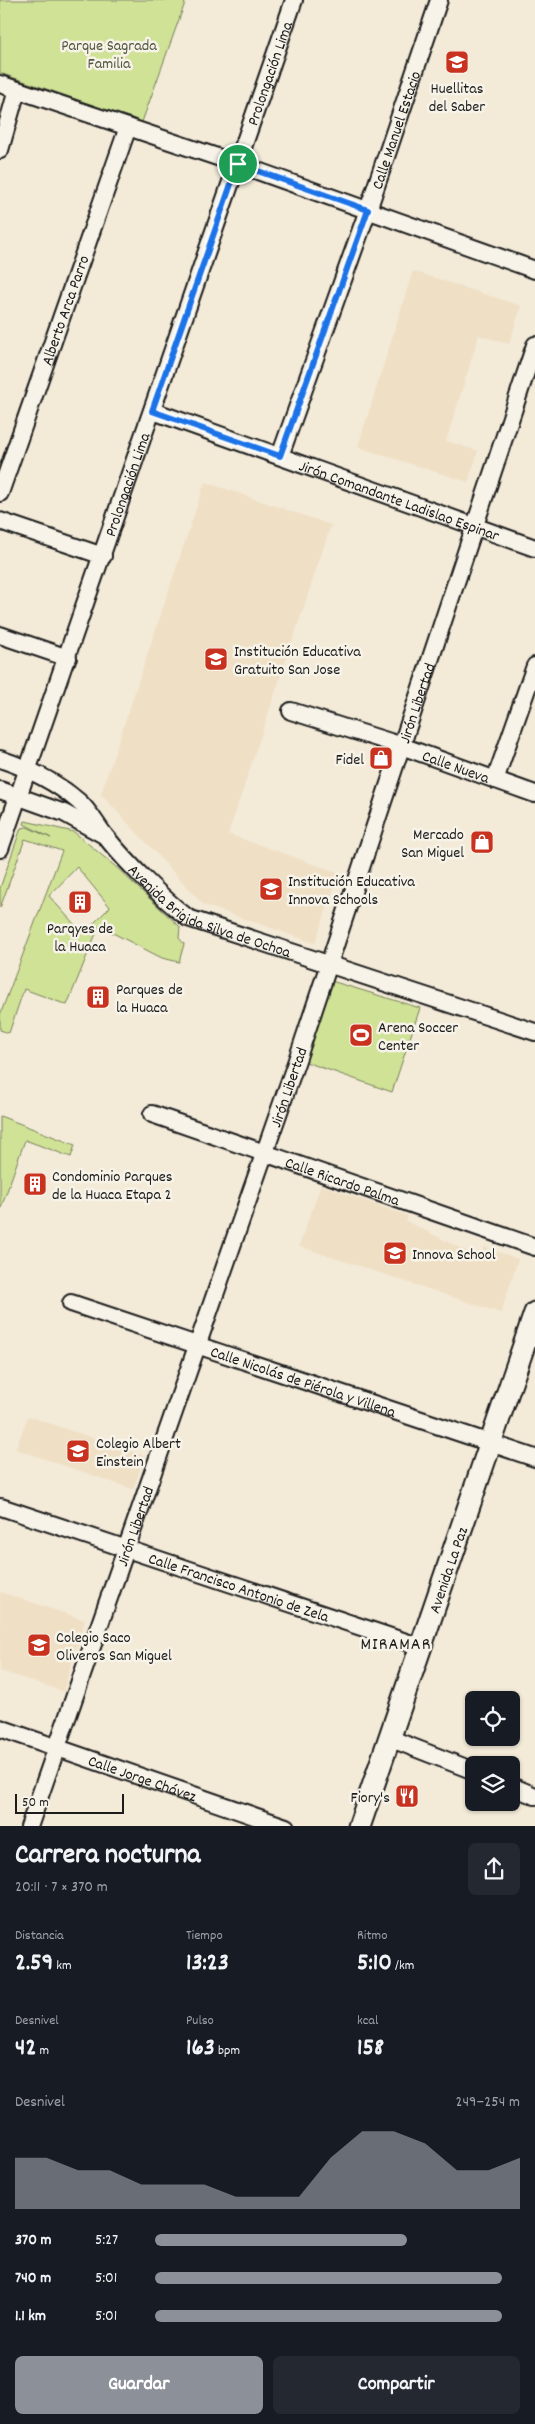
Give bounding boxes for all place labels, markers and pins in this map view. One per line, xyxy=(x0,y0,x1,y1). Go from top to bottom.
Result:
school or university icon: Huellitas del Saber xyxy=(444,49,470,75)
place label: Huellitas del Saber xyxy=(429,78,485,119)
pin xyxy=(217,143,259,185)
place label: Institución Educativa Gratuito San Jose xyxy=(234,641,361,682)
school or university icon: Institución Educativa Gratuito San Jose xyxy=(203,646,229,672)
shop icon: Fidel xyxy=(368,745,394,771)
place label: Fidel xyxy=(336,749,364,772)
place label: Mercado San Miguel xyxy=(401,824,464,865)
shop icon: Mercado San Miguel xyxy=(469,829,495,855)
place label: Institución Educativa Innova Schools xyxy=(288,871,415,912)
school or university icon: Institución Educativa Innova Schools xyxy=(258,876,284,902)
building icon: Parqyes de la Huaca xyxy=(67,889,93,915)
place label: Parqyes de la Huaca xyxy=(47,918,113,959)
place label: Parques de la Huaca xyxy=(116,979,183,1020)
building icon: Parques de la Huaca xyxy=(85,984,111,1010)
place label: Arena Soccer Center xyxy=(378,1017,458,1058)
sports icon: Arena Soccer Center xyxy=(348,1022,374,1048)
place label: Condominio Parques de la Huaca Etapa 2 xyxy=(52,1166,173,1207)
building icon: Condominio Parques de la Huaca Etapa 2 xyxy=(22,1171,48,1197)
school or university icon: Innova School xyxy=(382,1240,408,1266)
place label: Innova School xyxy=(412,1244,496,1267)
place label: Colegio Albert Einstein xyxy=(96,1433,181,1474)
school or university icon: Colegio Albert Einstein xyxy=(65,1438,91,1464)
place label: Colegio Saco Oliveros San Miguel xyxy=(56,1627,172,1668)
school or university icon: Colegio Saco Oliveros San Miguel xyxy=(26,1632,52,1658)
restaurant icon: Fiory's xyxy=(394,1783,420,1809)
place label: Fiory's xyxy=(351,1787,390,1810)

